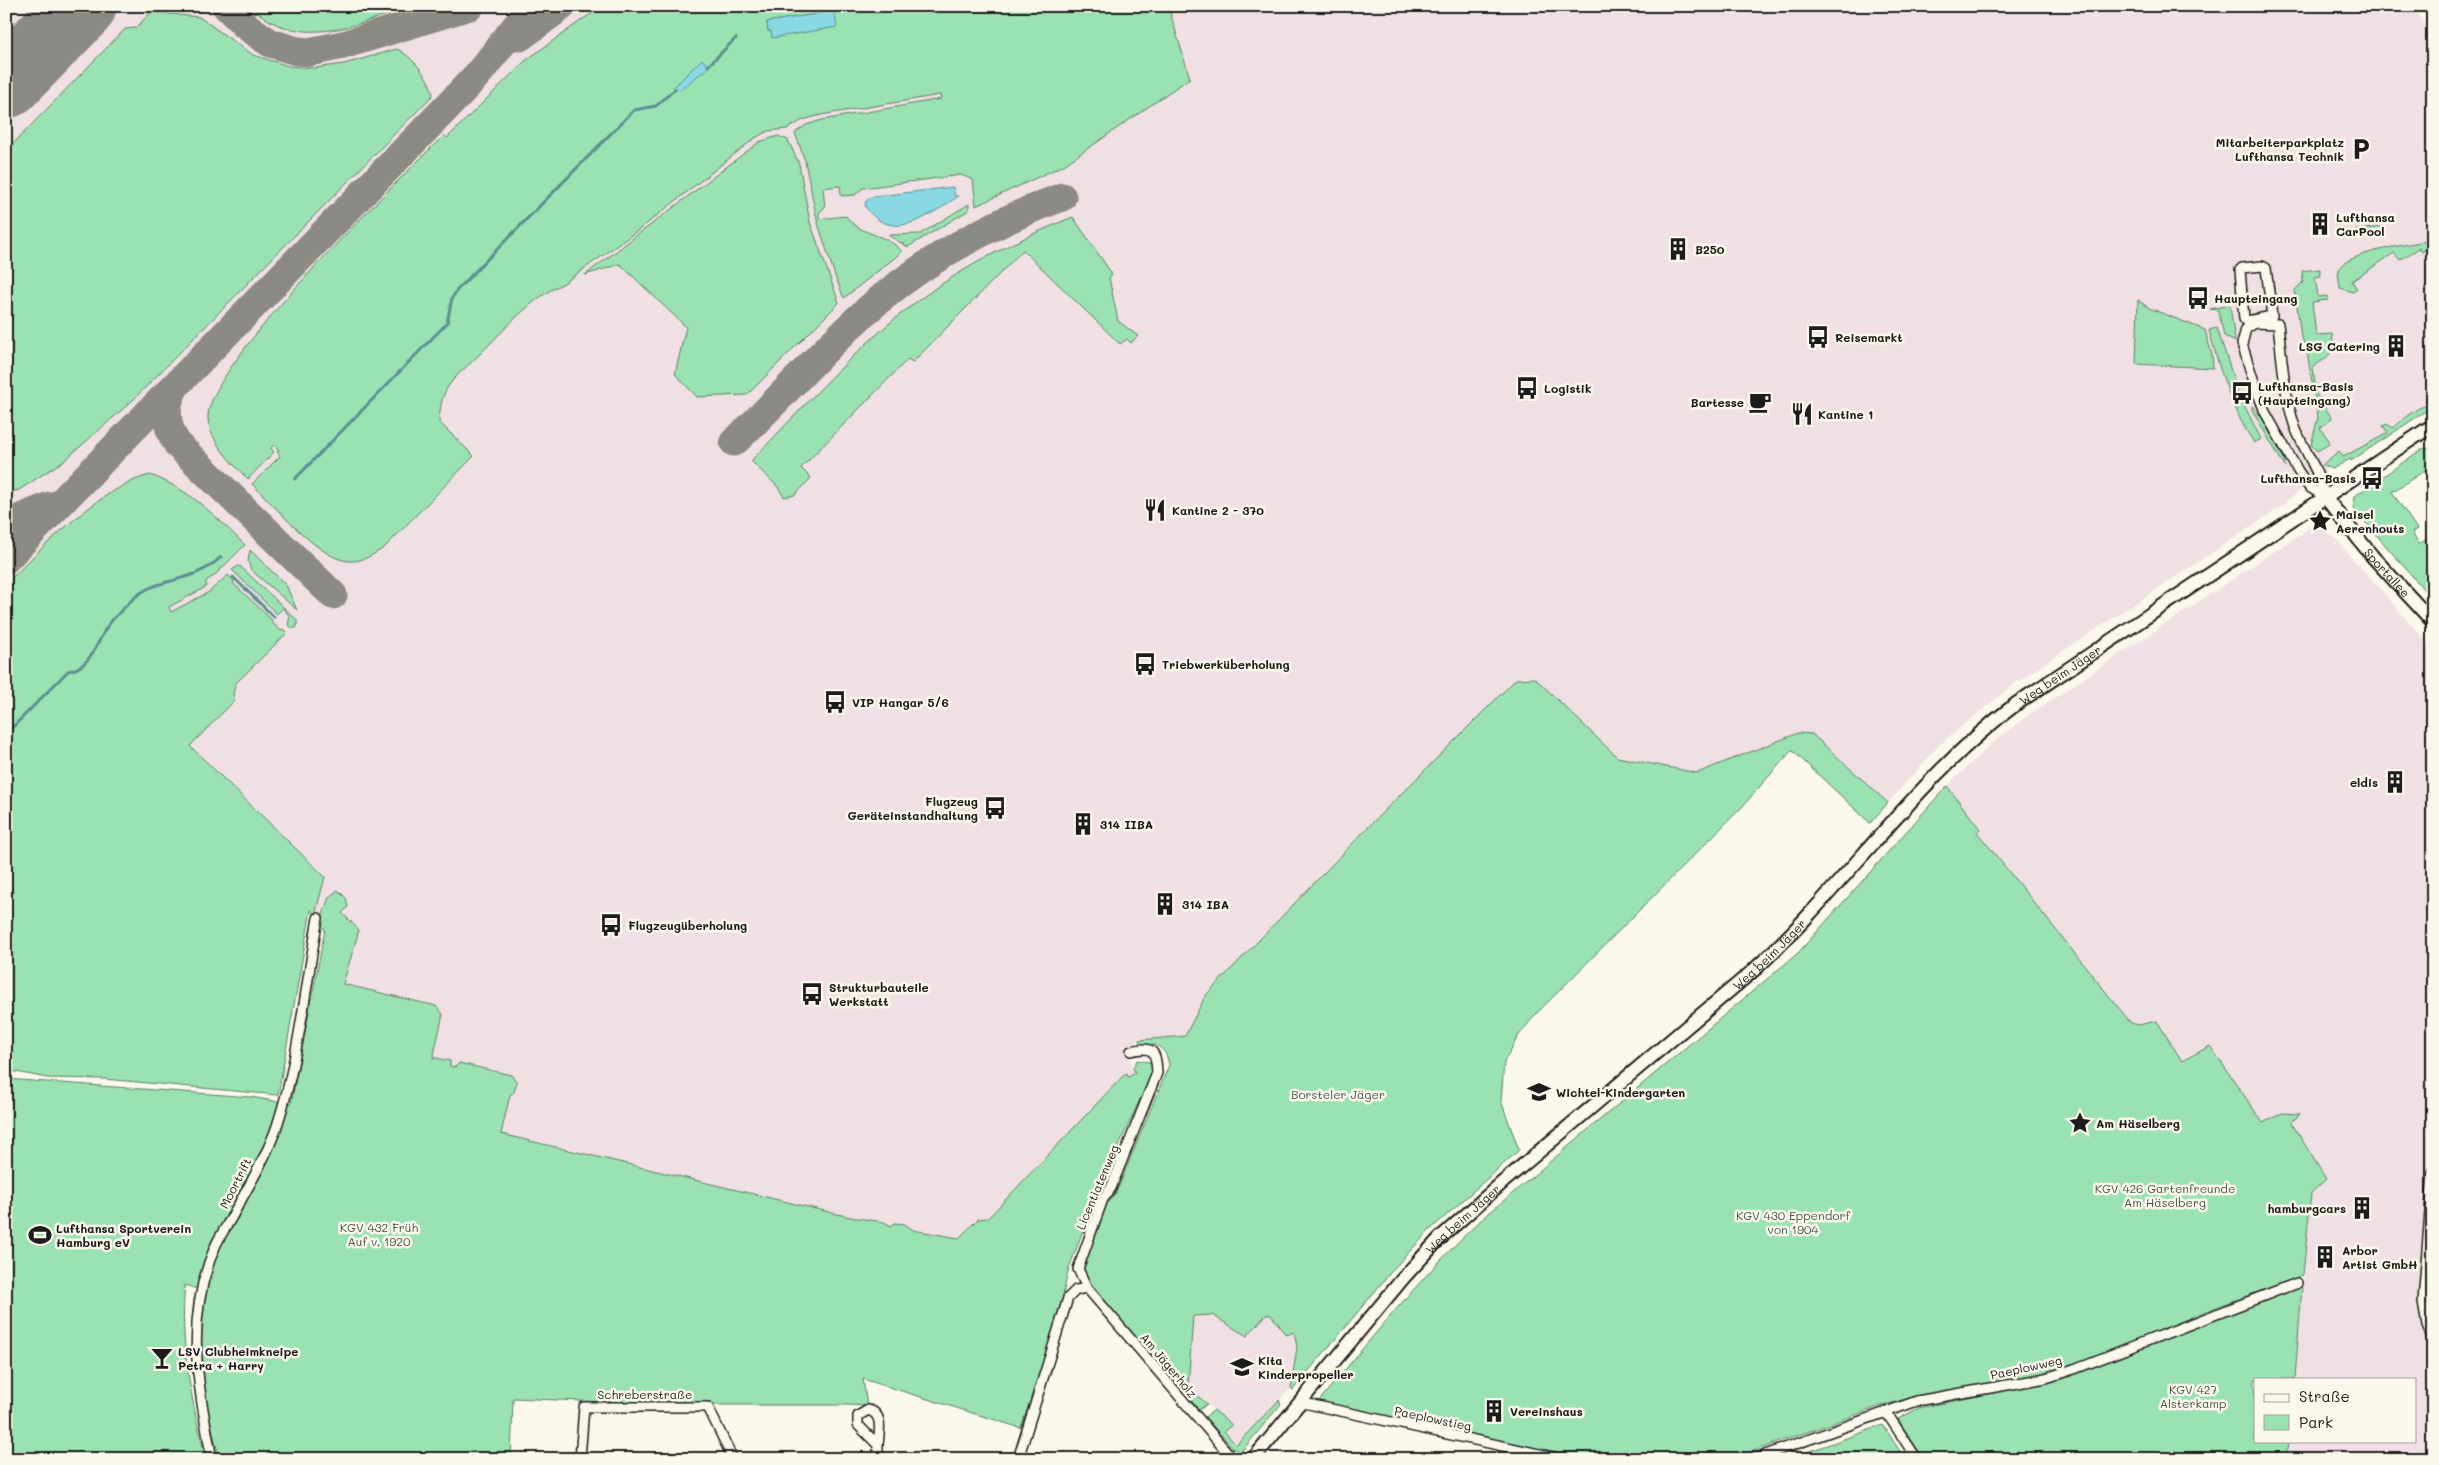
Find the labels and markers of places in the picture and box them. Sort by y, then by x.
place label: Mitarbeiterparkplatz Lufthansa Technik [2216,134,2344,164]
parking icon: Mitarbeiterparkplatz Lufthansa Technik [2348,136,2374,162]
place label: Lufthansa CarPool [2336,209,2395,239]
building icon: Lufthansa CarPool [2307,211,2333,237]
building icon: B250 [1665,236,1691,262]
place label: B250 [1695,241,1725,257]
bus stop icon: Haupteingang [2185,285,2211,311]
place label: Haupteingang [2214,290,2297,306]
bus stop icon: Reisemarkt [1805,324,1831,350]
place label: Reisemarkt [1835,329,1903,345]
building icon: LSG Catering [2383,333,2409,359]
place label: LSG Catering [2299,338,2380,354]
bus stop icon: Logistik [1514,375,1540,401]
place label: Lufthansa-Basis (Haupteingang) [2258,378,2354,408]
place label: Logistik [1544,380,1591,396]
bus stop icon: Lufthansa-Basis (Haupteingang) [2229,380,2255,406]
cafe icon: Bartesse [1747,389,1773,415]
place label: Bartesse [1691,394,1744,410]
restaurant icon: Kantine 1 [1789,401,1815,427]
place label: Kantine 1 [1818,406,1873,422]
bus stop icon: Lufthansa-Basis [2359,465,2385,491]
place label: Lufthansa-Basis [2260,470,2356,486]
restaurant icon: Kantine 2 - 370 [1142,497,1168,523]
place label: Kantine 2 - 370 [1172,502,1264,518]
place label: Maisel Aerenhouts [2336,506,2404,536]
place icon: Maisel Aerenhouts [2307,508,2333,534]
bus stop icon: Triebwerküberholung [1132,651,1158,677]
place label: Triebwerküberholung [1162,656,1290,672]
bus stop icon: VIP Hangar 5/6 [822,689,848,715]
place label: VIP Hangar 5/6 [852,694,949,710]
building icon: eldis [2382,769,2408,795]
place label: eldis [2350,774,2378,790]
place label: Flugzeug Geräteinstandhaltung [848,793,978,823]
bus stop icon: Flugzeug Geräteinstandhaltung [982,795,1008,821]
building icon: 314 IIBA [1070,811,1096,837]
place label: 314 IIBA [1100,816,1153,832]
building icon: 314 IBA [1152,891,1178,917]
place label: 314 IBA [1182,896,1229,912]
bus stop icon: Flugzeugüberholung [598,912,624,938]
place label: Flugzeugüberholung [628,917,747,933]
place label: Strukturbauteile Werkstatt [829,979,929,1009]
bus stop icon: Strukturbauteile Werkstatt [799,981,825,1007]
school or university icon: Wichtel-Kindergarten [1526,1079,1552,1105]
place label: Wichtel-Kindergarten [1556,1084,1685,1100]
place icon: Am Häselberg [2067,1110,2093,1136]
place label: Am Häselberg [2096,1115,2180,1131]
building icon: hamburgcars [2349,1195,2375,1221]
place label: hamburgcars [2267,1200,2346,1216]
place label: Lufthansa Sportverein Hamburg eV [56,1220,191,1250]
sports icon: Lufthansa Sportverein Hamburg eV [27,1222,53,1248]
place label: Arbor Artist GmbH [2342,1242,2418,1272]
building icon: Arbor Artist GmbH [2312,1244,2338,1270]
place label: LSV Clubheimkneipe Petra + Harry [178,1343,298,1373]
bar icon: LSV Clubheimkneipe Petra + Harry [149,1345,175,1371]
place label: Kita Kinderpropeller [1258,1352,1354,1382]
school or university icon: Kita Kinderpropeller [1229,1354,1255,1380]
building icon: Vereinshaus [1481,1398,1507,1424]
place label: Vereinshaus [1510,1403,1583,1419]

